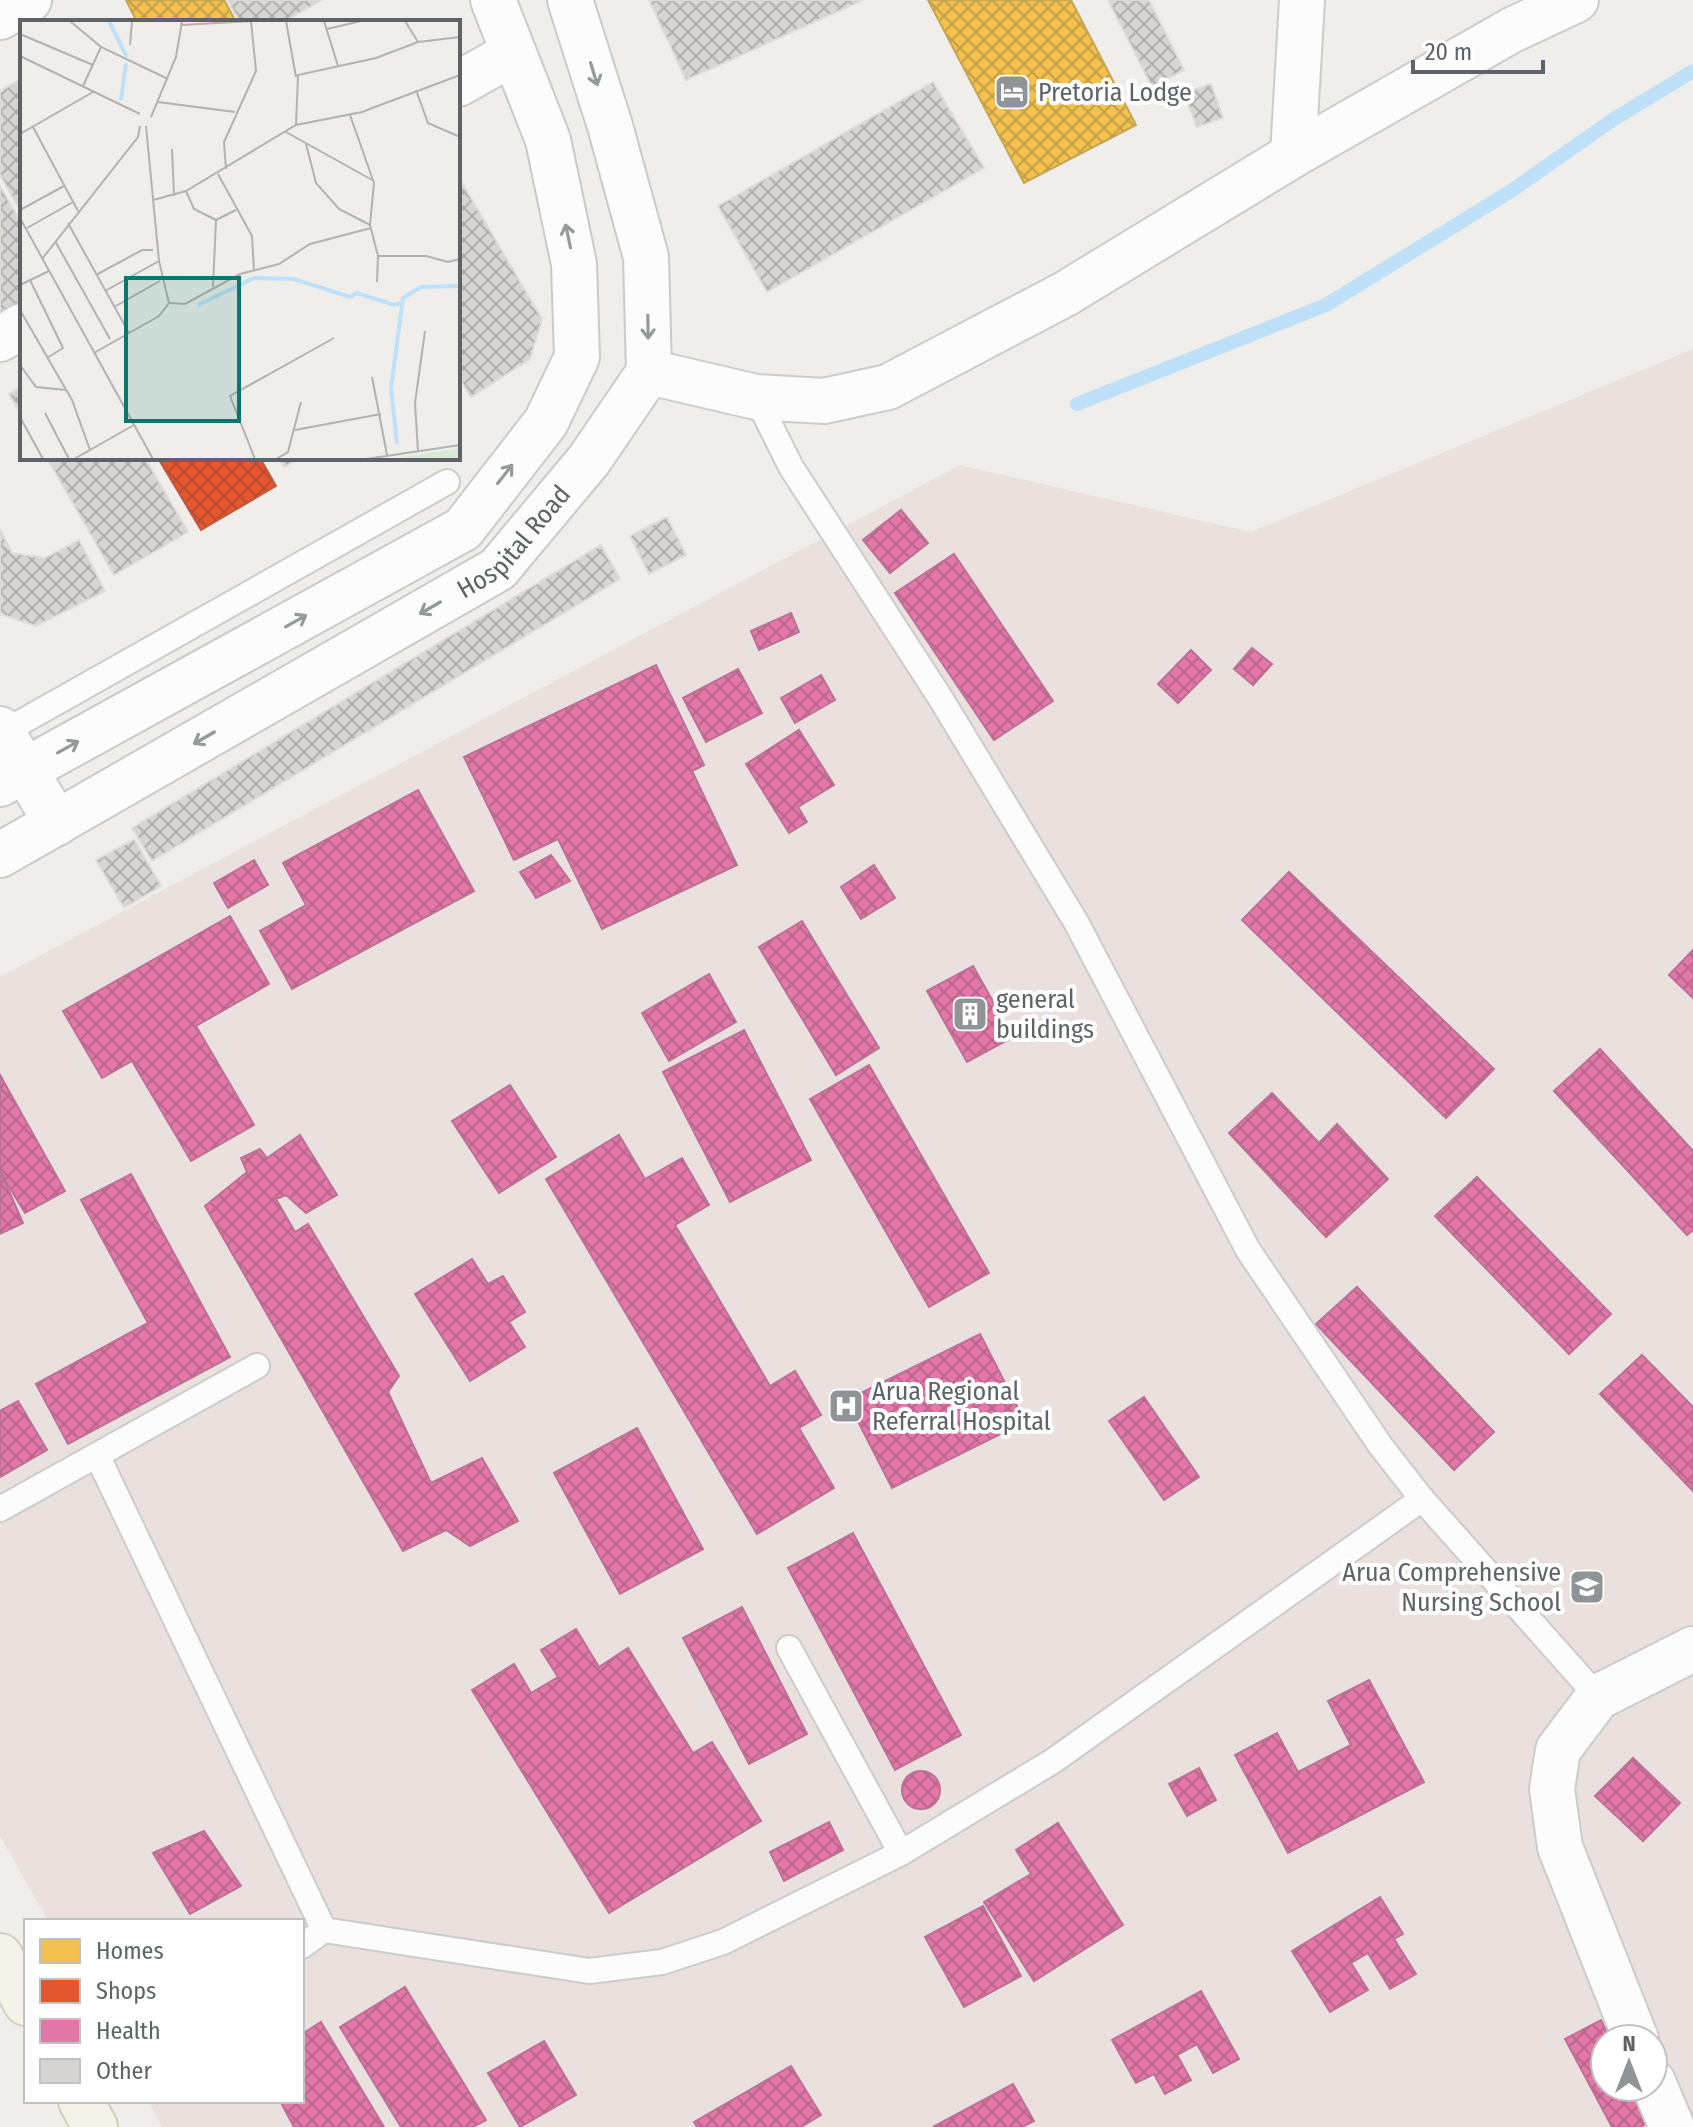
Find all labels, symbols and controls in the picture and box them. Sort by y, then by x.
inset map [20,20,460,460]
scale bar [1413,24,1543,74]
text: 20 m [1425,38,1472,66]
one-way arrow [588,61,602,86]
hotel icon: Pretoria Lodge [993,73,1031,111]
place label: Pretoria Lodge [1038,77,1192,108]
one-way arrow [560,223,575,249]
one-way arrow [640,313,655,340]
one-way arrow [497,464,514,485]
street label: Hospital Road [452,479,577,605]
one-way arrow [419,600,442,616]
one-way arrow [284,613,307,629]
one-way arrow [193,731,217,746]
one-way arrow [56,739,80,754]
place label: general buildings [996,984,1094,1045]
building icon: general buildings [951,995,989,1033]
place label: Arua Regional Referral Hospital [872,1376,1051,1437]
hospital icon: Arua Regional Referral Hospital [827,1387,865,1425]
place label: Arua Comprehensive Nursing School [1342,1557,1561,1618]
school or university icon: Arua Comprehensive Nursing School [1568,1568,1606,1606]
legend [24,1919,304,2103]
text: Homes [96,1937,164,1965]
text: Shops [96,1977,156,2005]
text: Health [96,2017,161,2045]
north arrow [1589,2023,1669,2103]
text: N [1622,2030,1636,2057]
text: Other [96,2057,152,2085]

